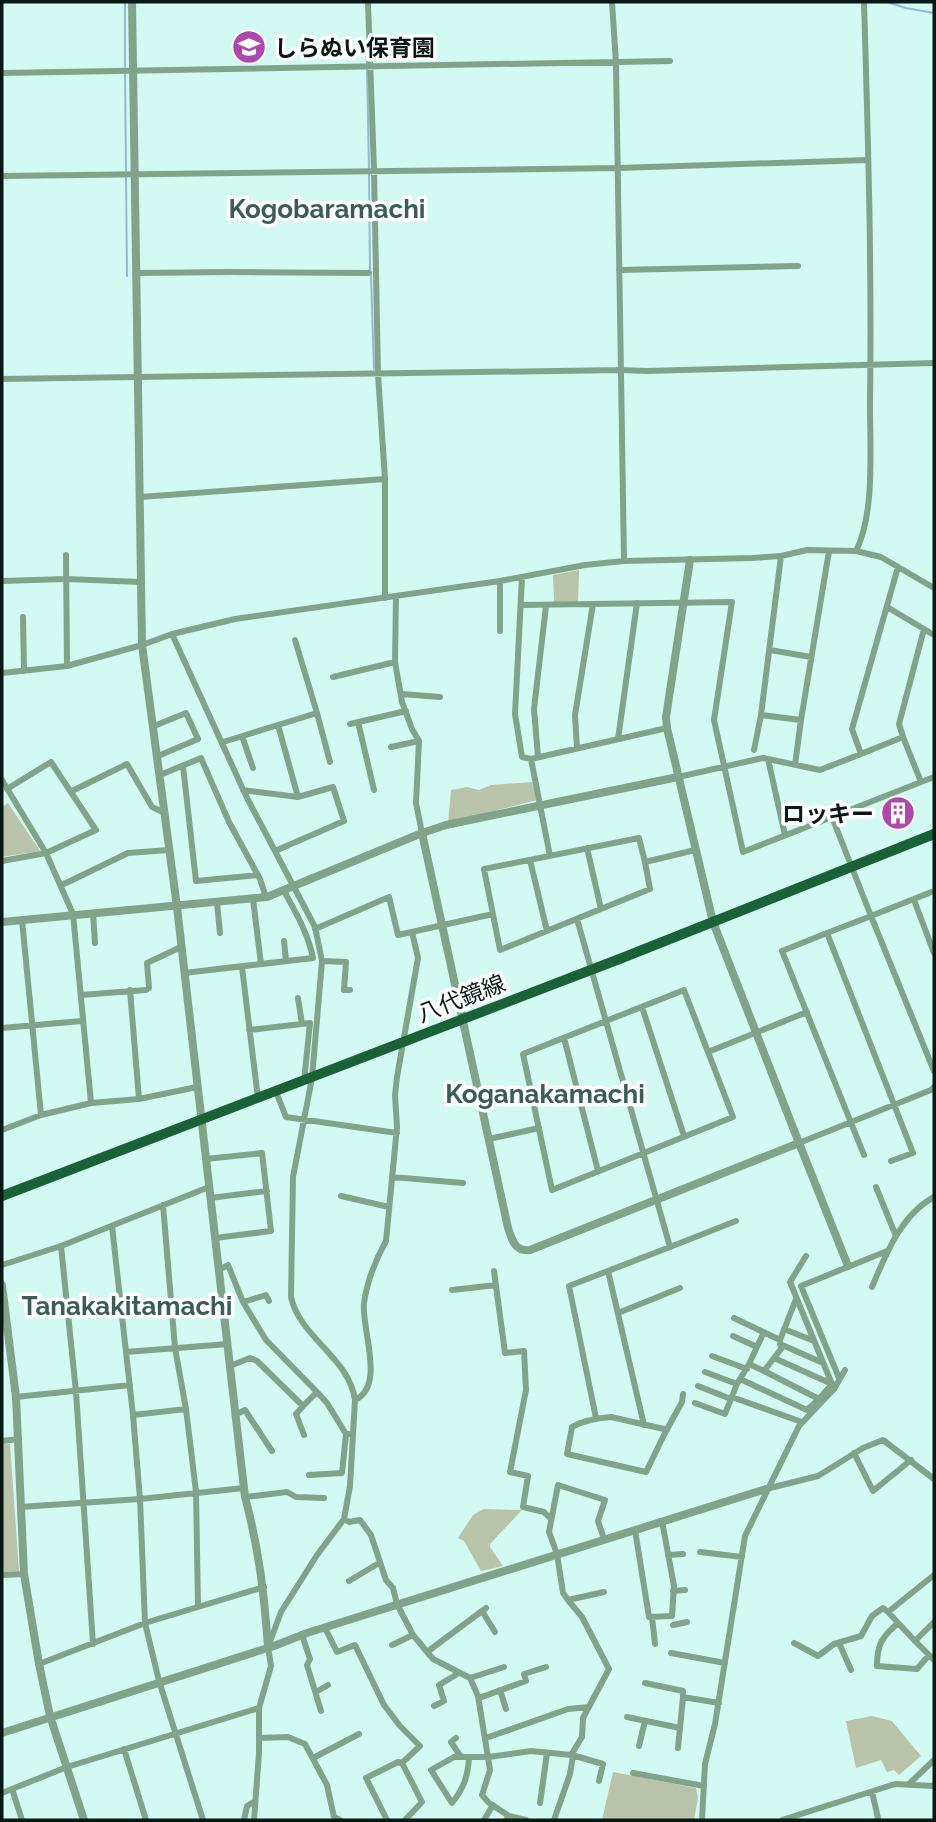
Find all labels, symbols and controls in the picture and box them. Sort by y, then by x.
school or university icon: しらぬい保育園 [230,28,268,66]
place label: しらぬい保育園 [274,34,435,61]
district label: Kogobaramachi [229,194,425,224]
building icon: ロッキー [879,794,917,832]
place label: ロッキー [782,800,874,827]
street label: 八代鏡線 [413,969,509,1027]
district label: Koganakamachi [445,1079,645,1109]
district label: Tanakakitamachi [22,1291,232,1321]

